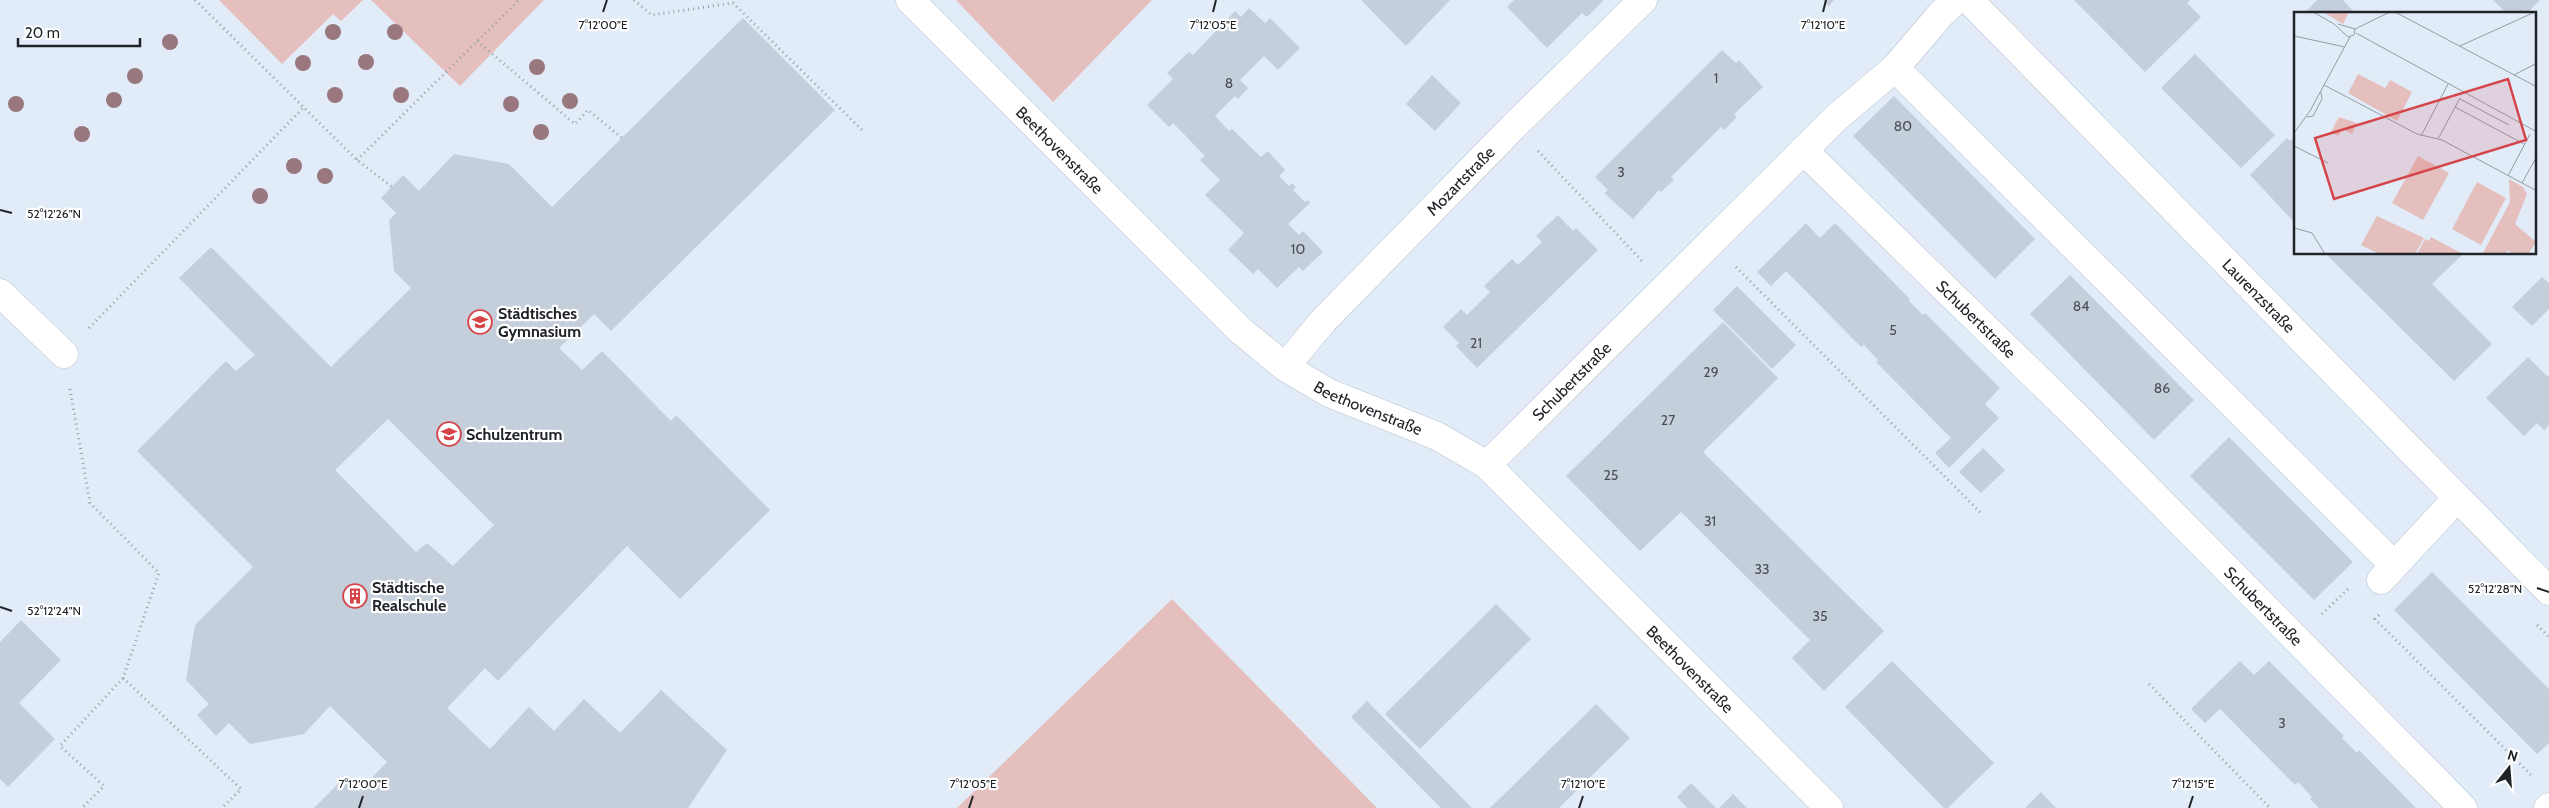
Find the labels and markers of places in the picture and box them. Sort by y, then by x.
place label: Städtisches Gymnasium [498,304,581,341]
school or university icon: Städtisches Gymnasium [467,309,493,335]
school or university icon: Schulzentrum [436,421,462,447]
place label: Schulzentrum [466,425,562,444]
place label: Städtische Realschule [372,578,446,615]
building icon: Städtische Realschule [342,583,368,609]

